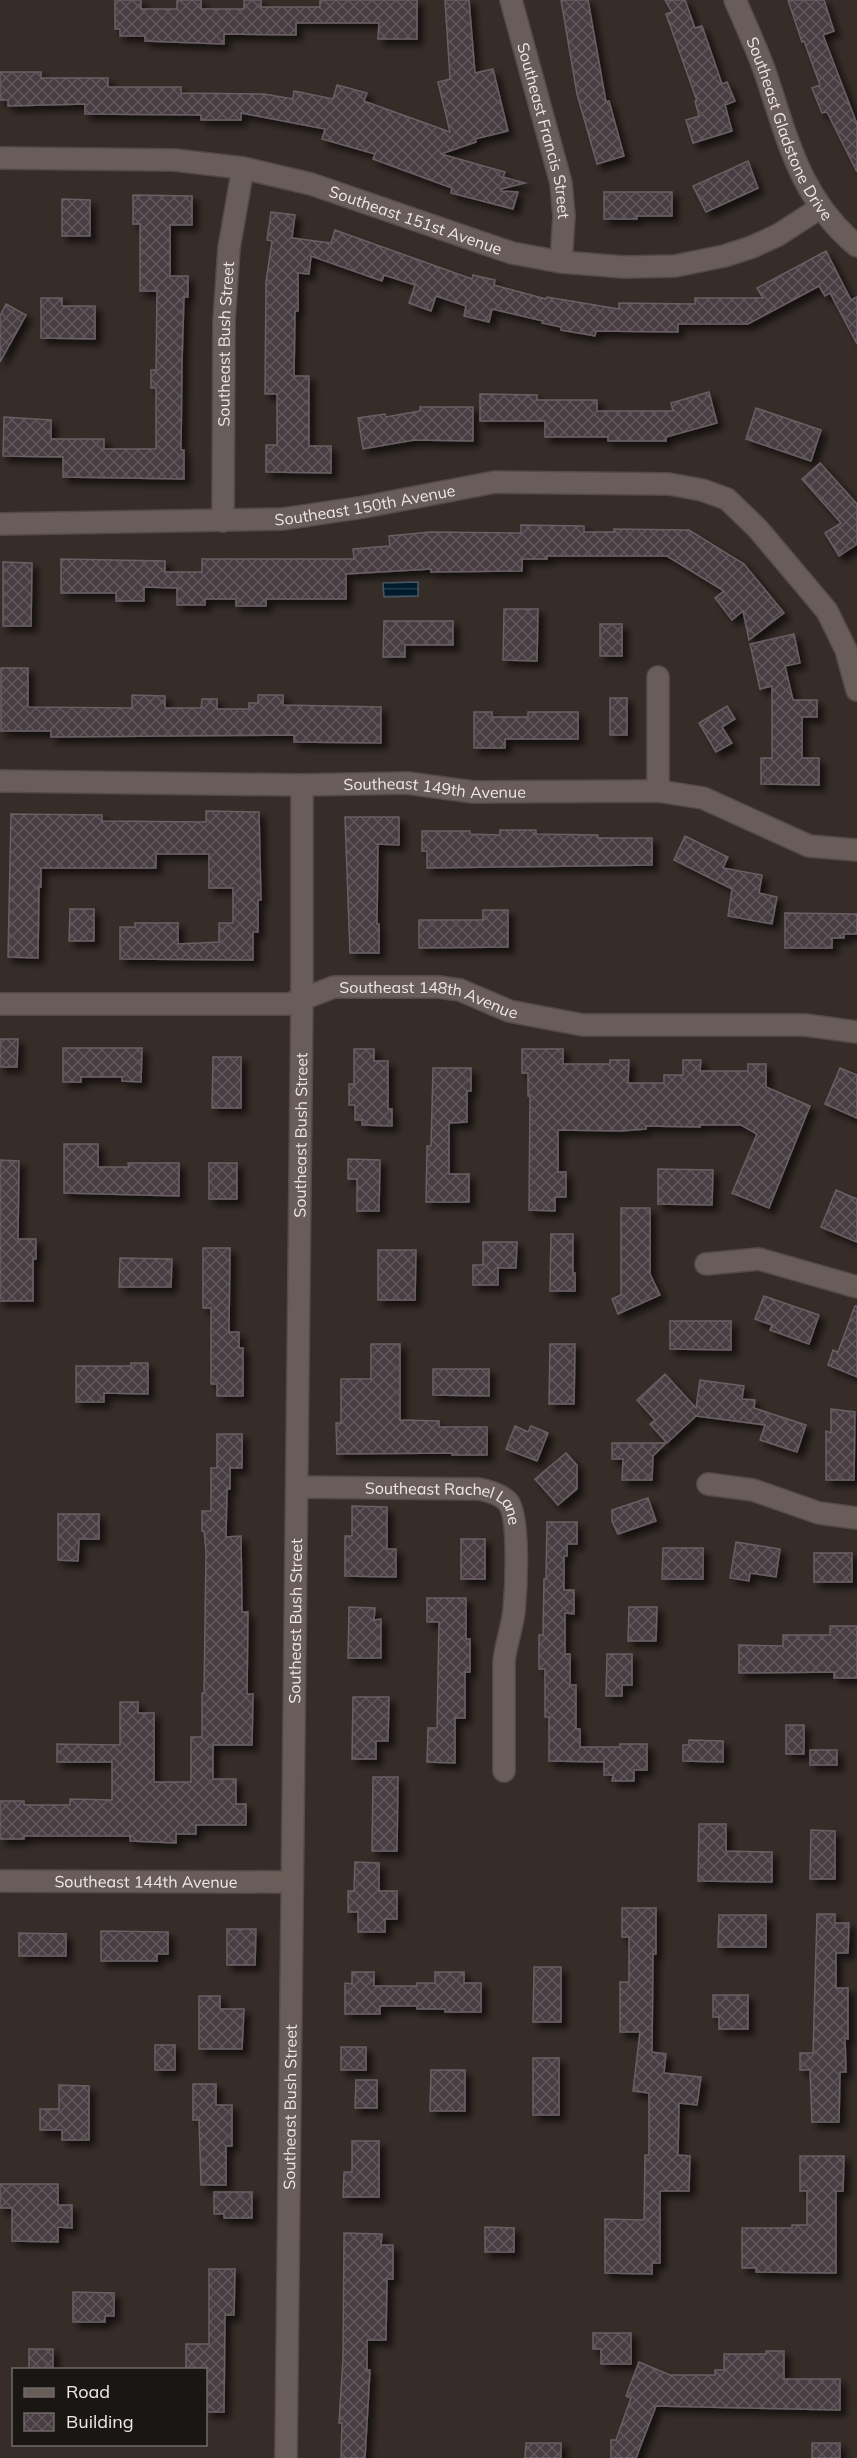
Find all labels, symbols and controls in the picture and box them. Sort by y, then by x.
street label: Southeast Gladstone Drive [742,34,837,224]
street label: Southeast Francis Street [513,40,574,220]
street label: Southeast 151st Avenue [327,181,505,259]
street label: Southeast Bush Street [213,260,238,427]
street label: Southeast 150th Avenue [274,480,457,529]
street label: Southeast 149th Avenue [343,773,526,802]
street label: Southeast 148th Avenue [339,977,520,1022]
street label: Southeast Bush Street [290,1052,311,1218]
street label: Southeast Rachel Lane [365,1478,525,1526]
street label: Southeast Bush Street [284,1538,306,1704]
street label: Southeast 144th Avenue [54,1871,238,1892]
street label: Southeast Bush Street [279,2024,301,2190]
legend [12,2368,207,2446]
text: Road [66,2380,110,2403]
text: Building [66,2410,134,2433]

